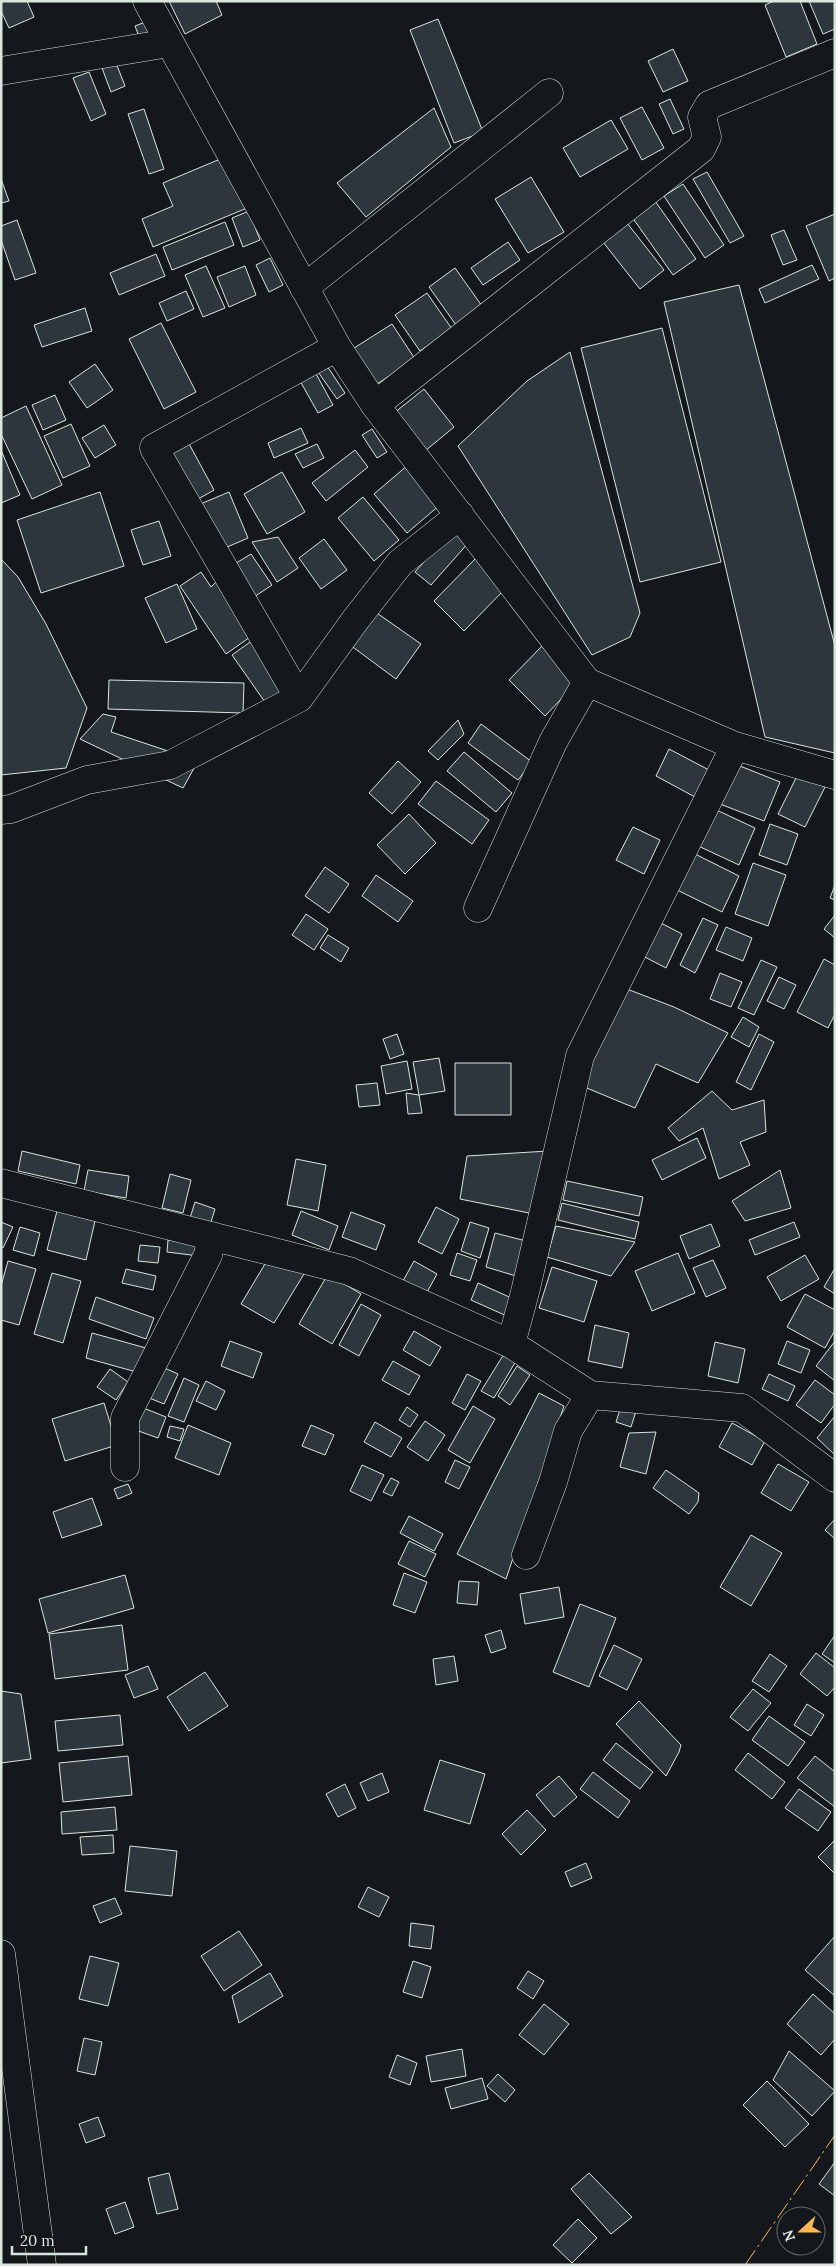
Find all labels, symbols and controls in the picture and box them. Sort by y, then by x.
north arrow [776,2206,826,2256]
scale bar [12,2224,86,2256]
text: N [778,2227,799,2244]
text: 20 m [20,2231,55,2250]

